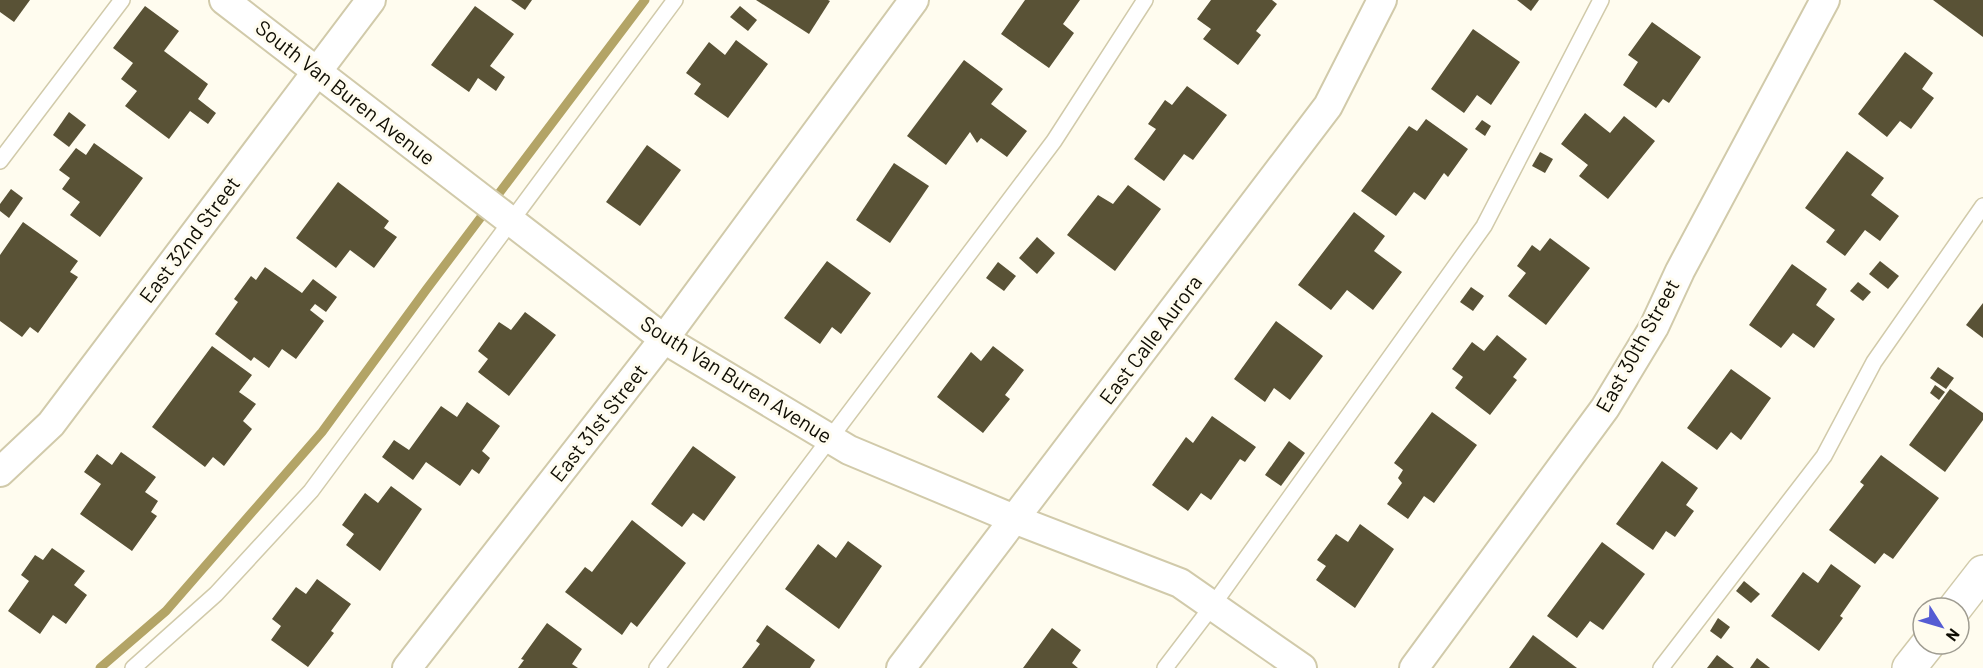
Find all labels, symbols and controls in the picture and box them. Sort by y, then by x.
street label: South Van Buren Avenue [251,14,441,170]
street label: East 32nd Street [133,171,244,307]
street label: East Calle Aurora [1093,270,1206,409]
street label: East 30th Street [1590,274,1684,416]
street label: South Van Buren Avenue [637,310,837,448]
street label: East 31st Street [544,358,652,486]
north arrow [1911,596,1971,656]
text: N [1943,625,1964,645]

